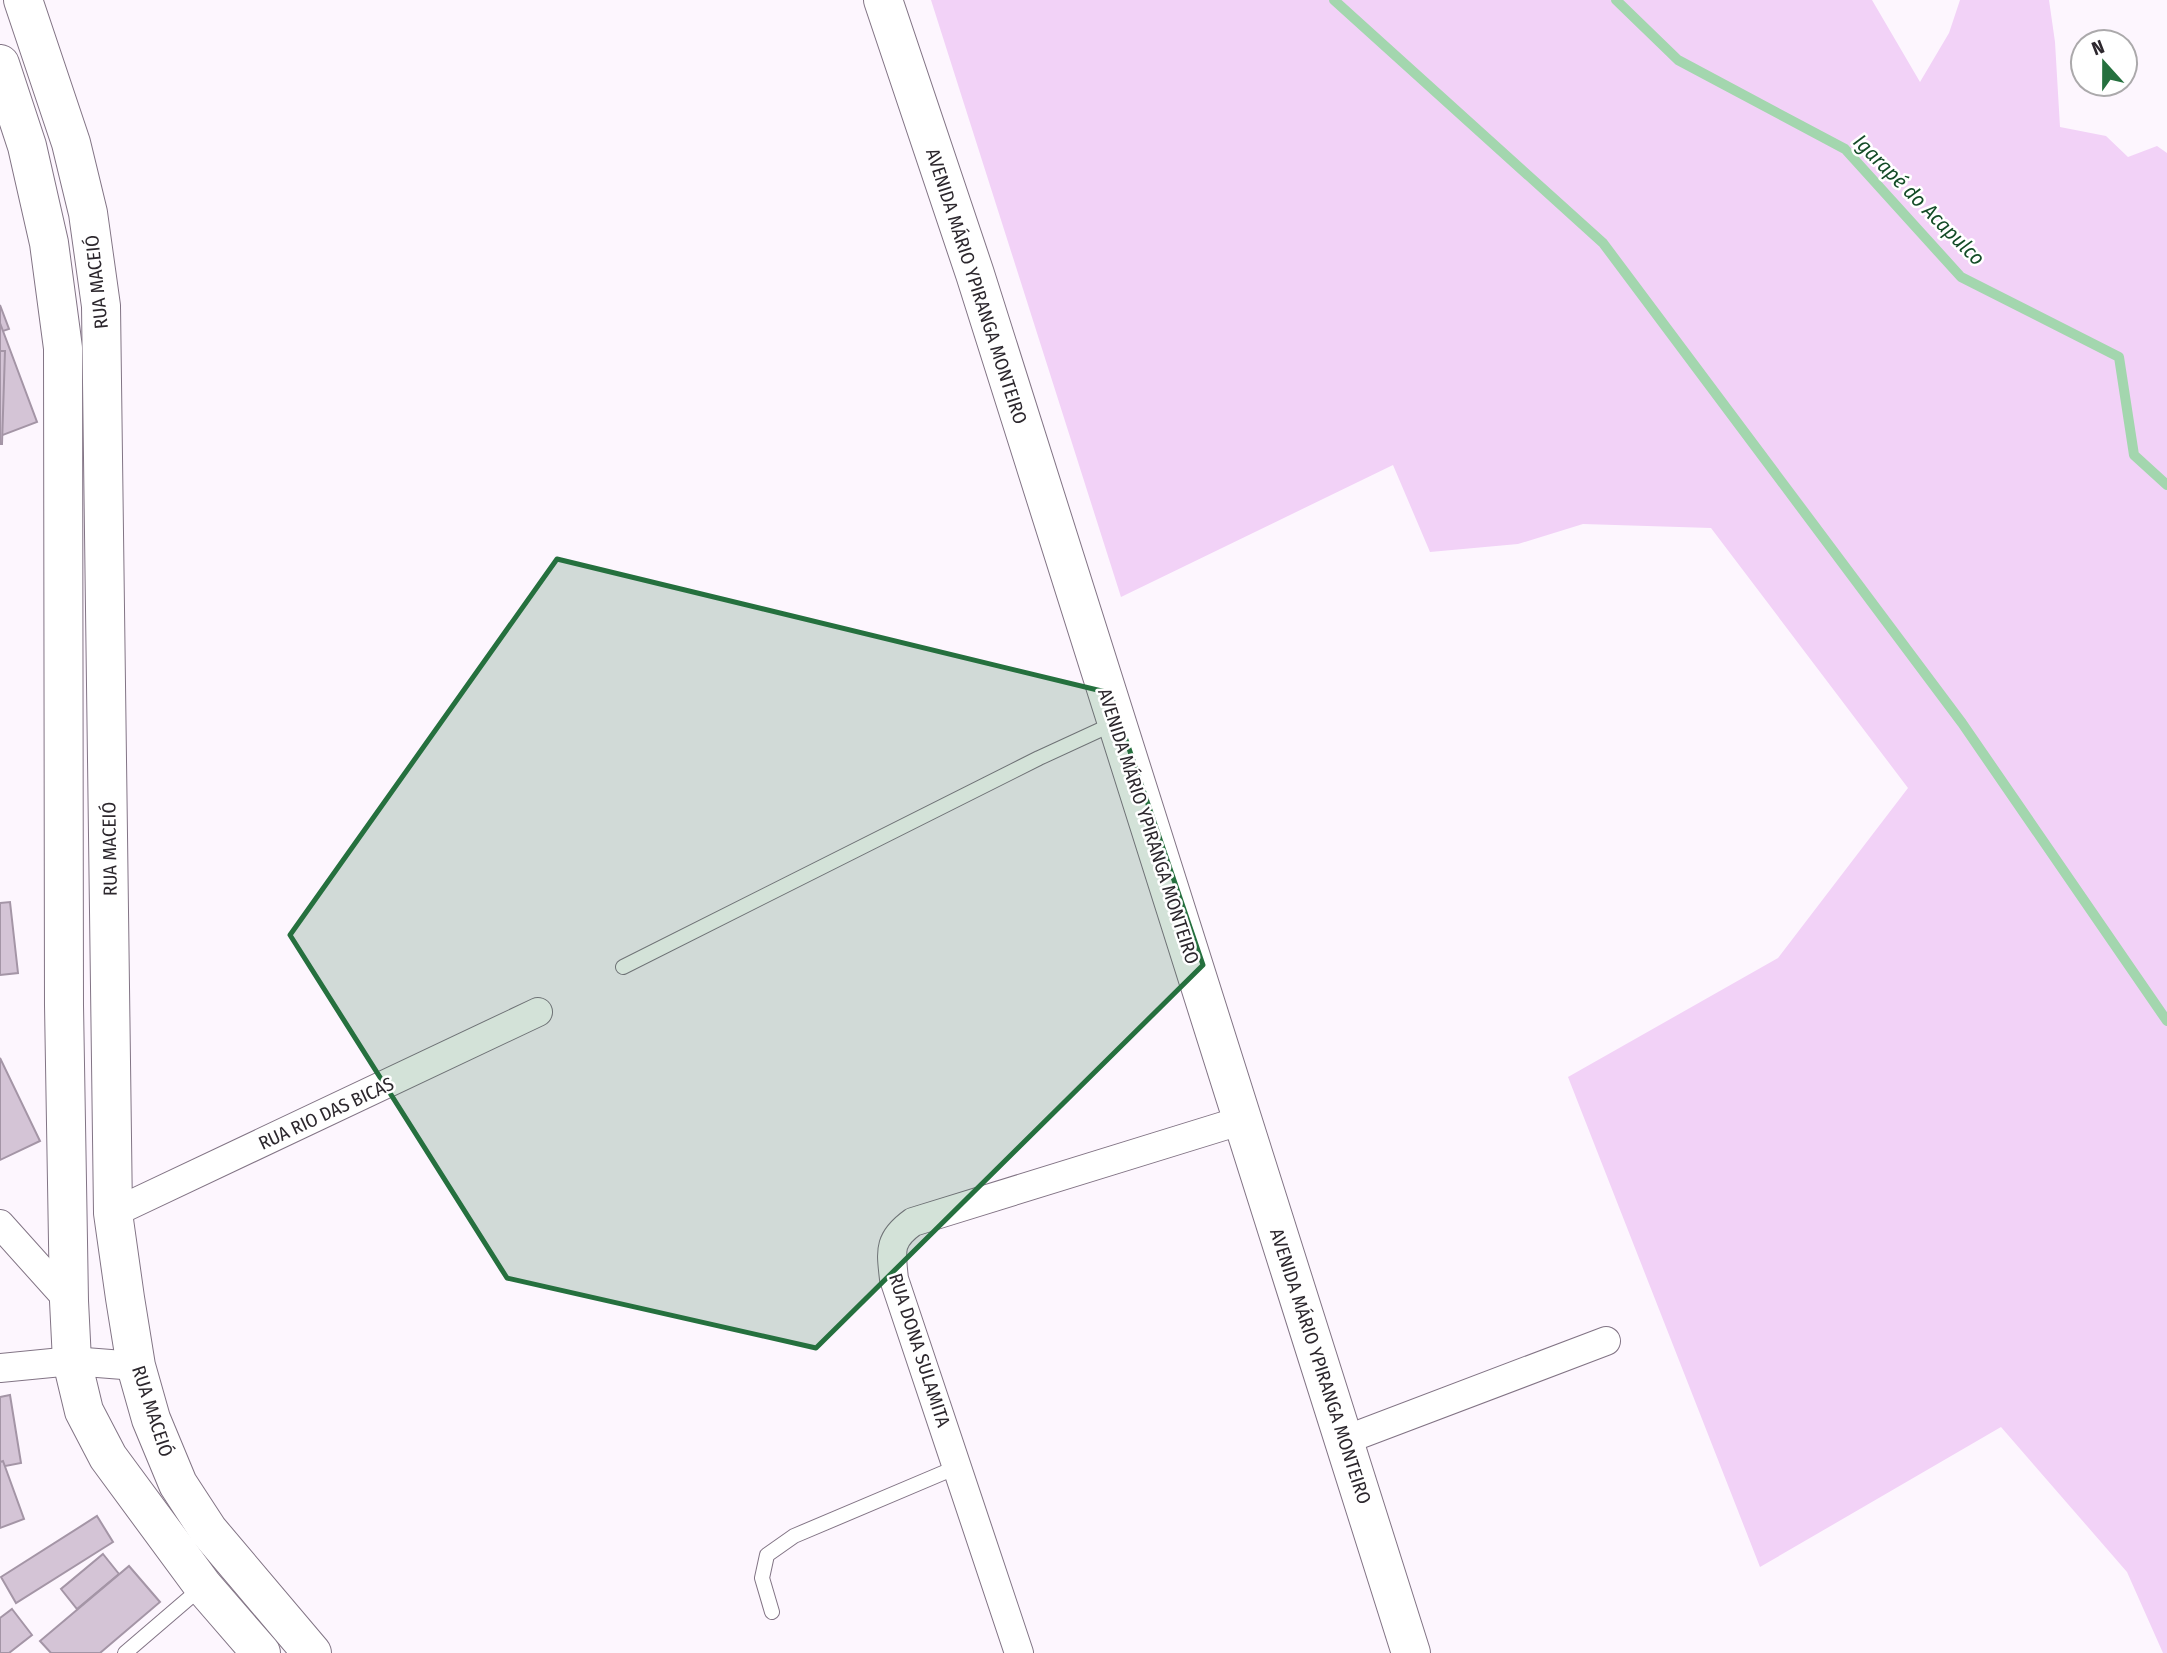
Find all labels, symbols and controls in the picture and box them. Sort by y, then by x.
north arrow [2069,28,2139,98]
text: N [2089,35,2108,60]
water label: Igarapé do Acapulco [1848,129,1990,271]
street label: AVENIDA MÁRIO YPIRANGA MONTEIRO [921,145,1032,427]
street label: RUA MACEIÓ [80,234,113,330]
street label: AVENIDA MÁRIO YPIRANGA MONTEIRO [1093,685,1204,967]
street label: RUA MACEIÓ [97,802,122,896]
street label: RUA RIO DAS BICAS [255,1072,397,1155]
street label: AVENIDA MÁRIO YPIRANGA MONTEIRO [1265,1225,1376,1507]
street label: RUA DONA SULAMITA [884,1271,955,1430]
street label: RUA MACEIÓ [127,1363,178,1460]

